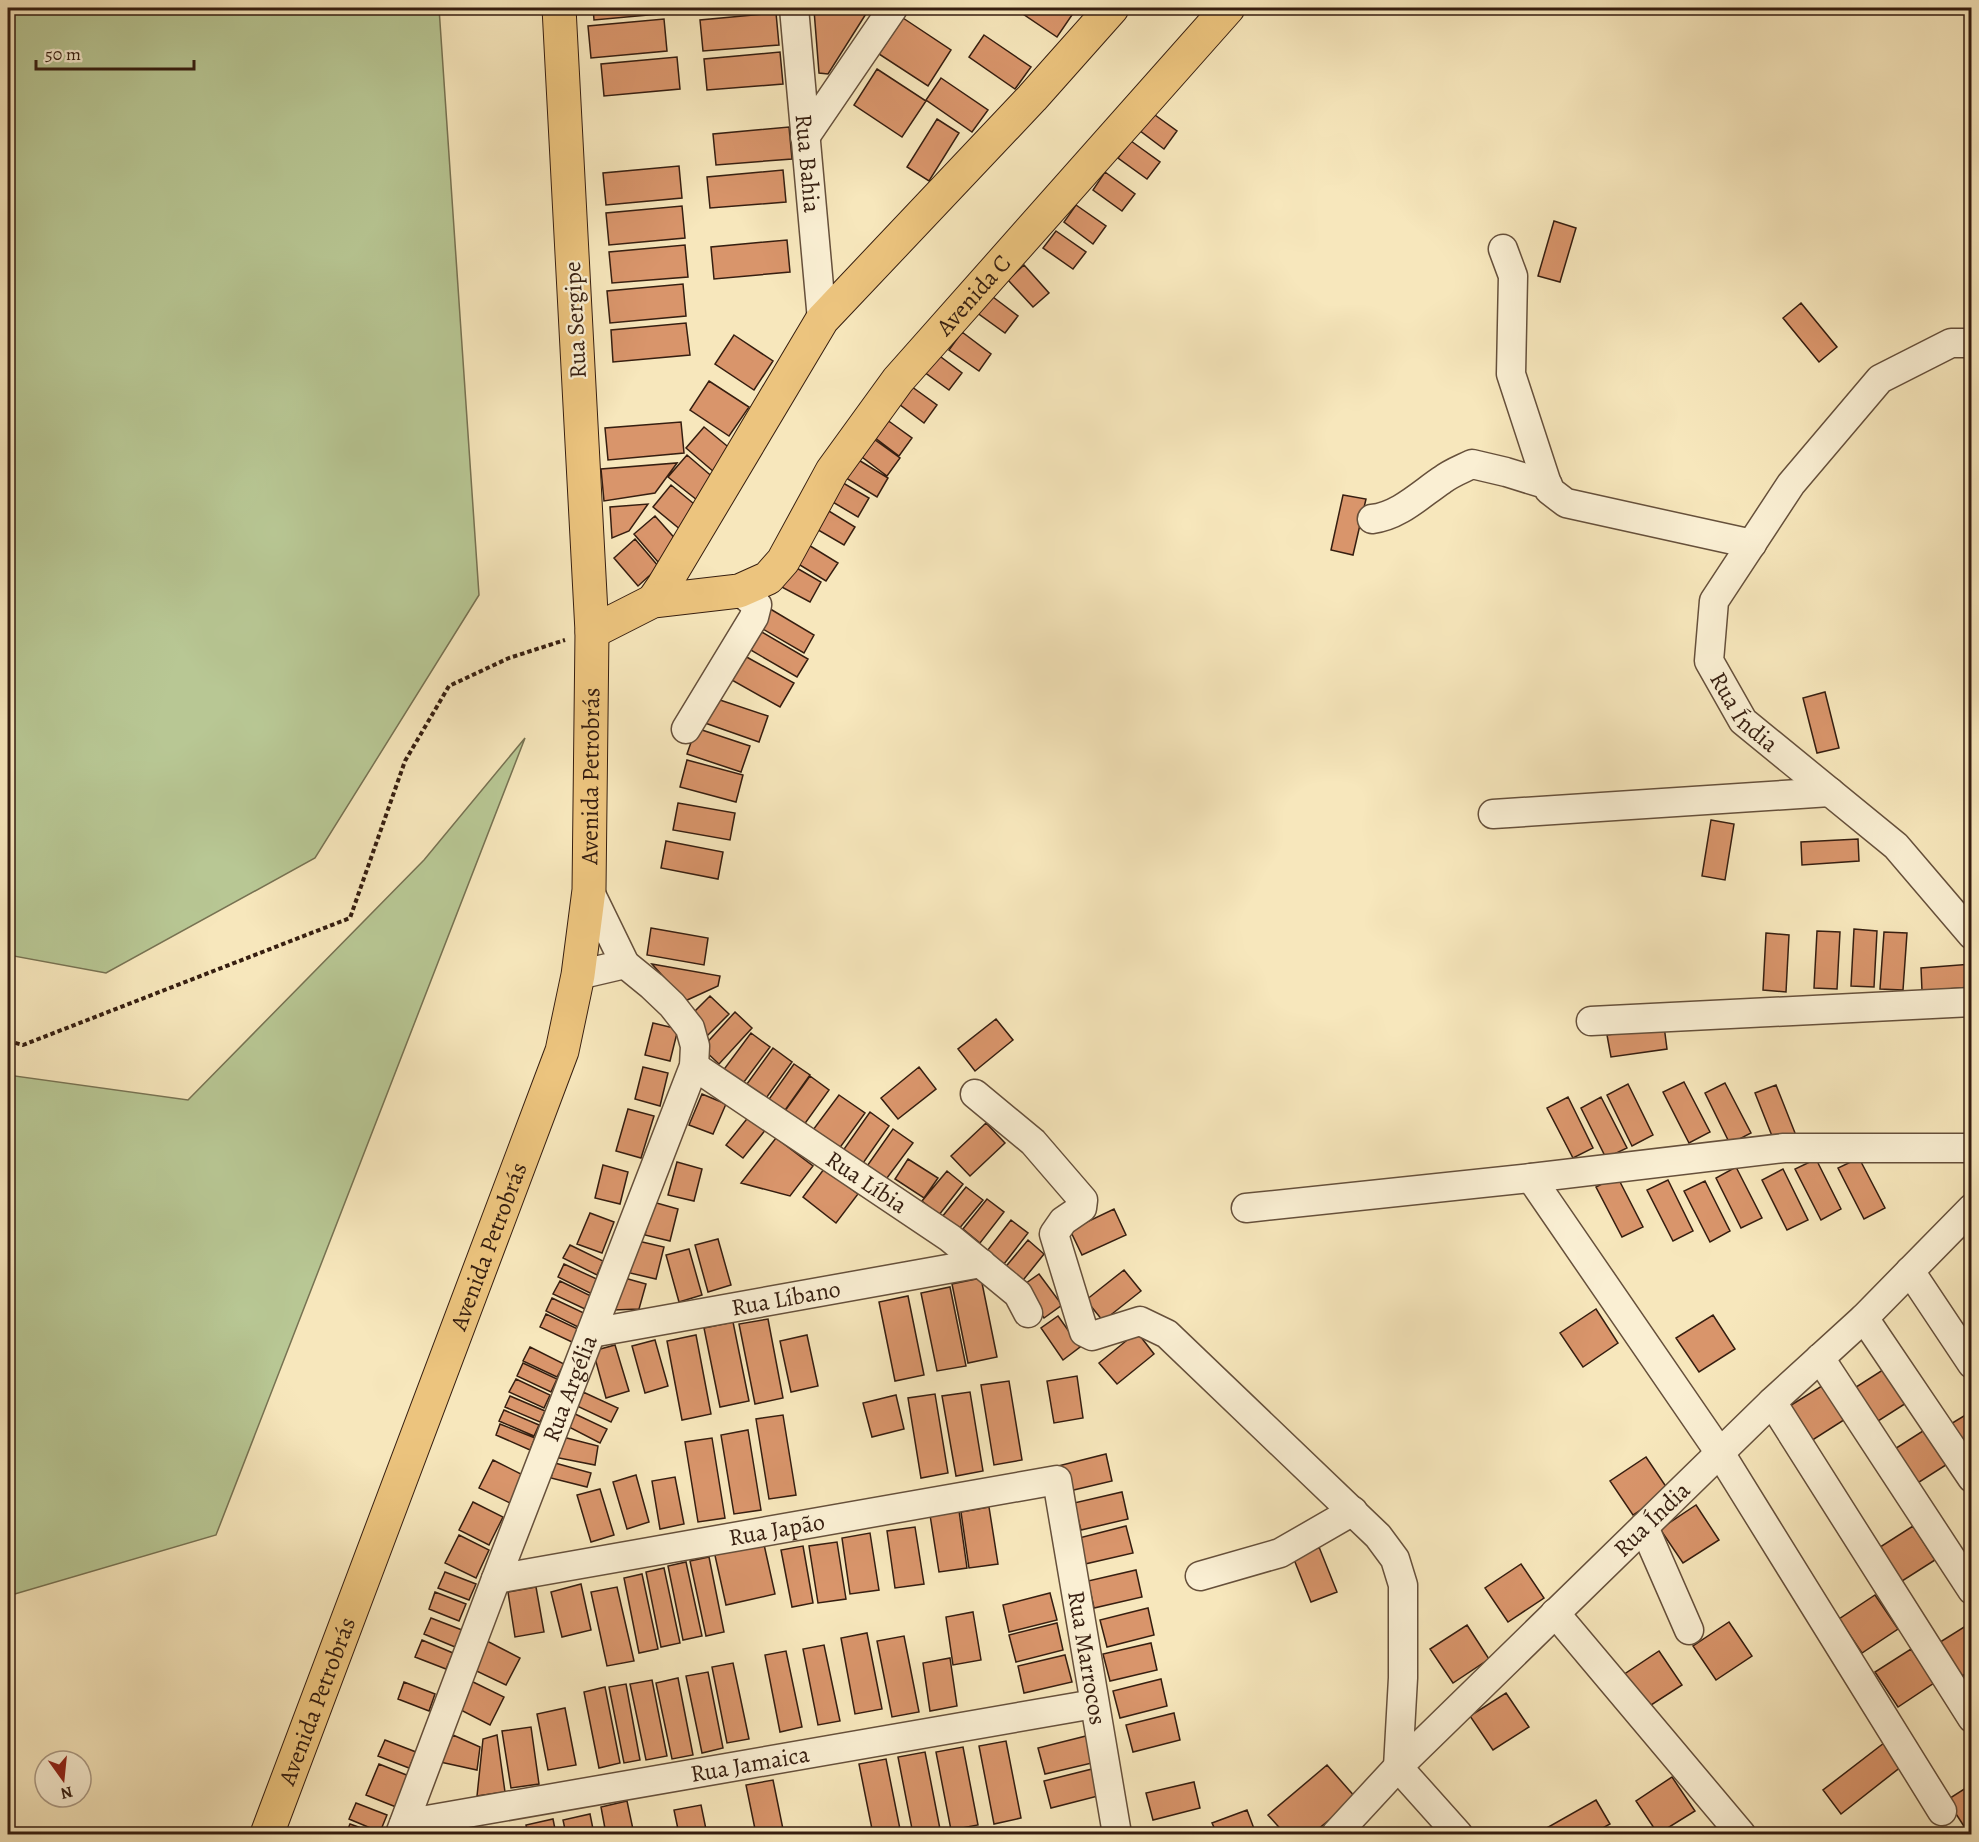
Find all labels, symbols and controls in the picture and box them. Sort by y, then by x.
scale bar [36,33,194,71]
text: 50 m [45,42,81,66]
street label: Rua Bahia [788,113,828,215]
street label: Avenida C [928,248,1018,343]
street label: Rua Sergipe [556,261,594,379]
street label: Rua Índia [1702,666,1786,760]
street label: Avenida Petrobrás [573,687,607,866]
street label: Rua Líbia [820,1143,914,1221]
street label: Avenida Petrobrás [442,1158,535,1336]
street label: Rua Líbano [729,1273,843,1324]
street label: Rua Argélia [535,1329,605,1446]
street label: Rua Índia [1607,1474,1698,1564]
street label: Rua Japão [726,1505,827,1554]
street label: Rua Marrocos [1060,1588,1114,1727]
street label: Avenida Petrobrás [271,1613,363,1791]
street label: Rua Jamaica [688,1738,813,1790]
north arrow [33,1749,93,1809]
text: N [58,1780,75,1805]

